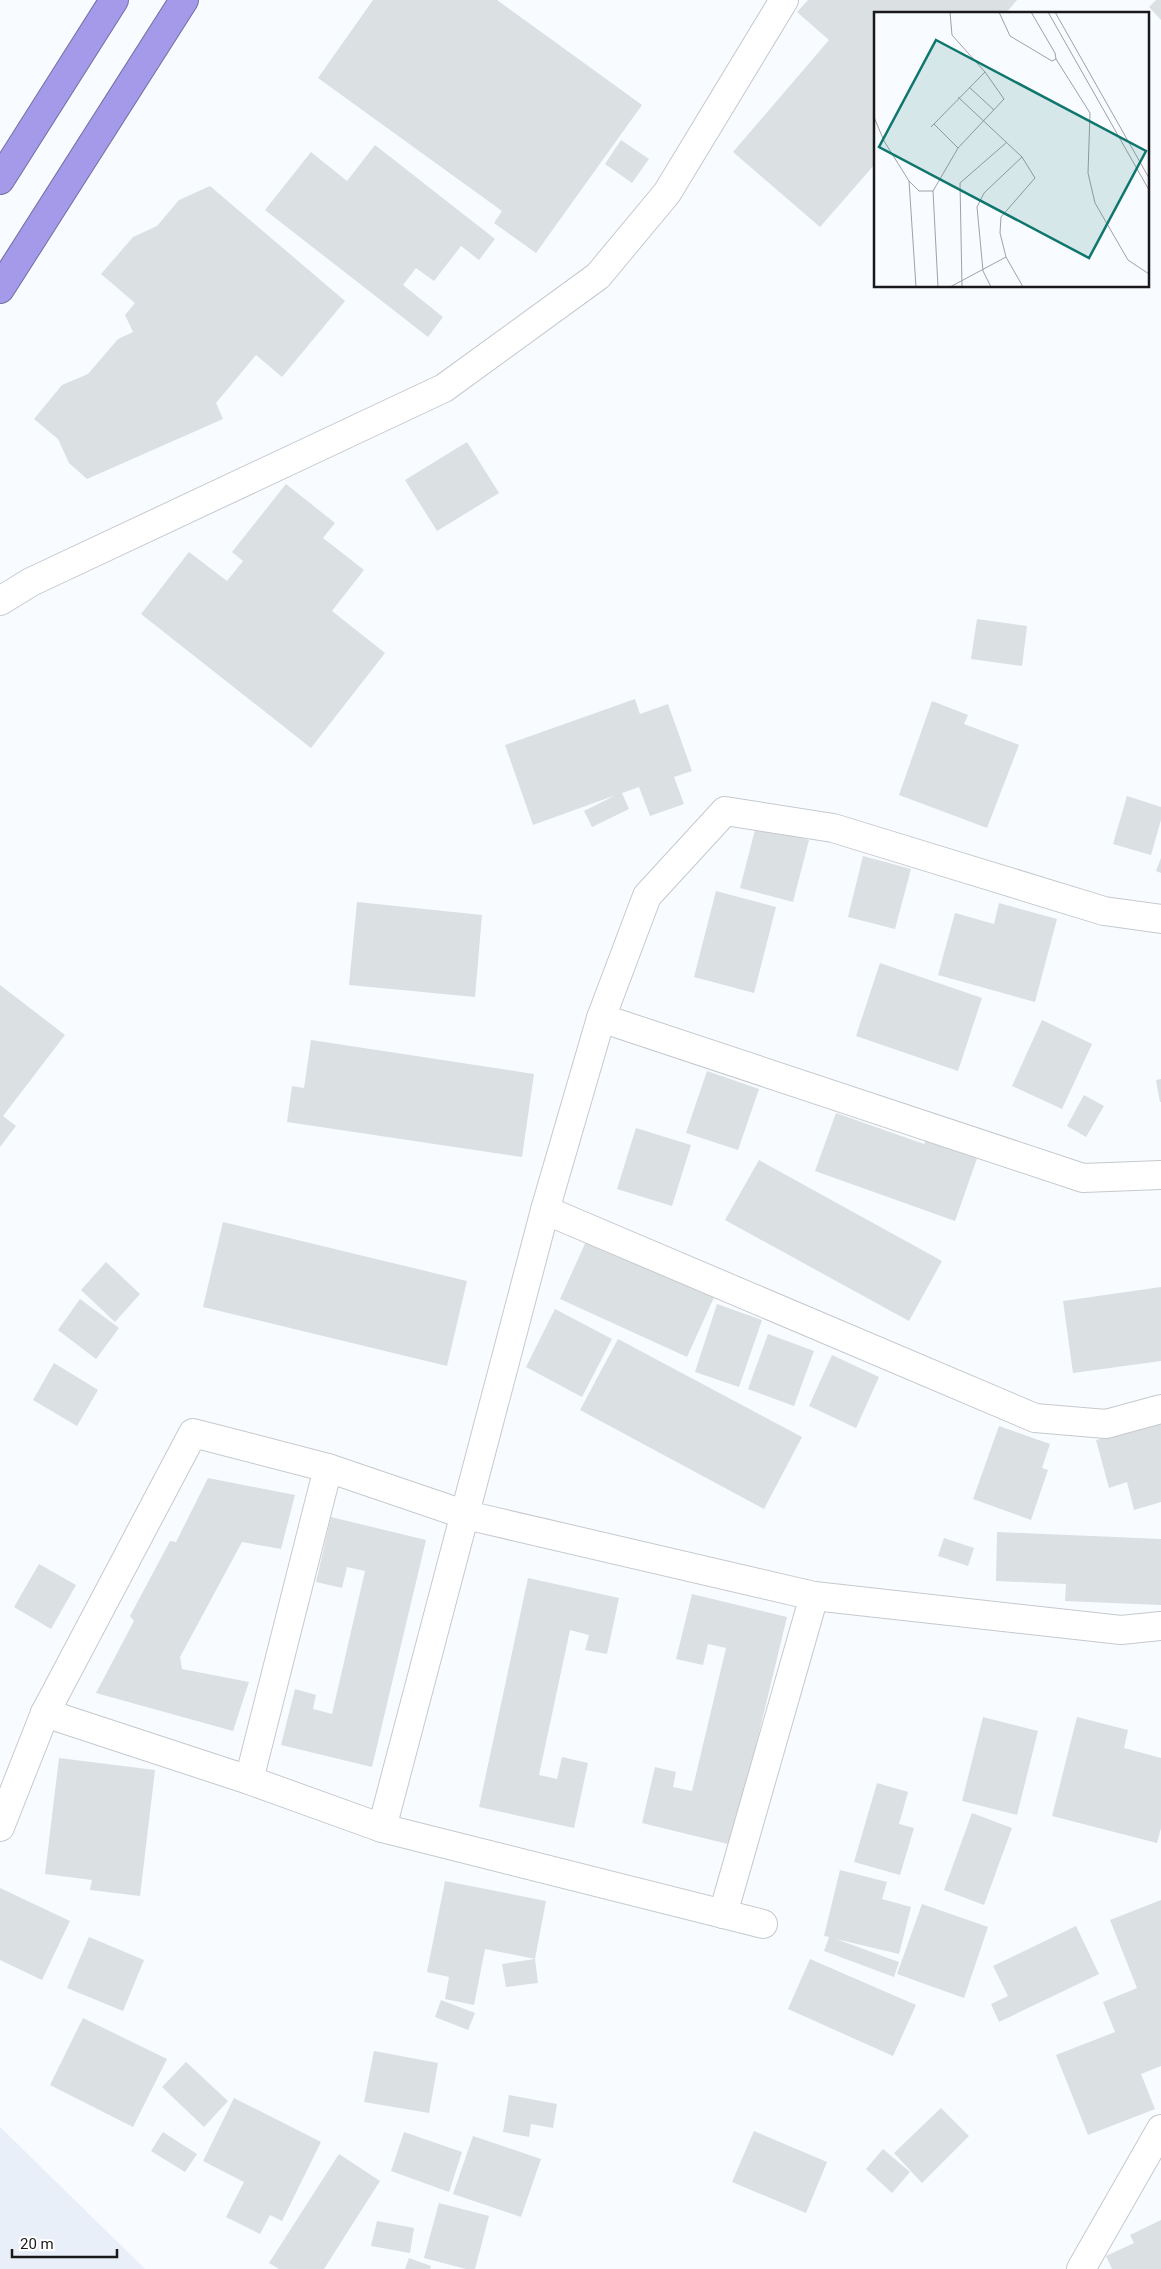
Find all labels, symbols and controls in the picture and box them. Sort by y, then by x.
inset map [874,12,1148,288]
scale bar [12,2226,118,2258]
text: 20 m [20,2235,54,2253]

